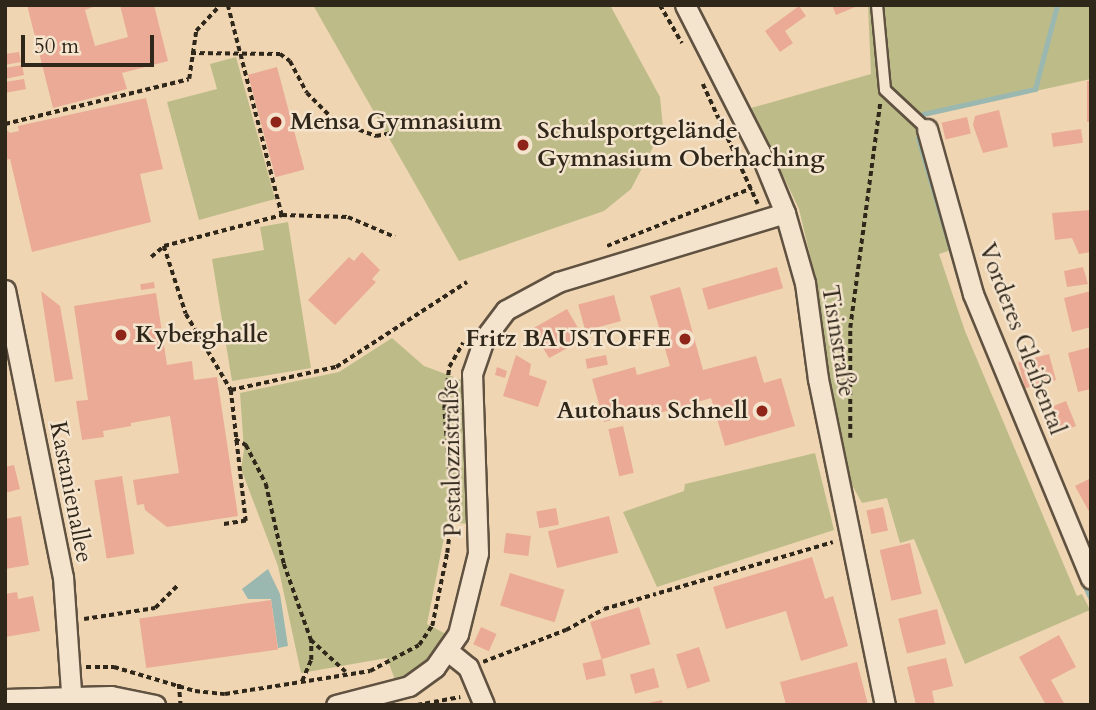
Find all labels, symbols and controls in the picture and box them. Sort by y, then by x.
scale bar [24,21,158,65]
text: 50 m [34,32,79,61]
place label: Mensa Gymnasium [290,108,502,136]
marker: Mensa Gymnasium [268,114,284,130]
place label: Schulsportgelände Gymnasium Oberhaching [537,117,825,173]
marker: Schulsportgelände Gymnasium Oberhaching [515,137,531,153]
street label: Vorderes Gleißental [972,239,1072,439]
street label: Tisinstraße [815,283,861,399]
place label: Kyberghalle [135,321,268,349]
place label: Fritz BAUSTOFFE [465,325,671,353]
marker: Kyberghalle [113,327,129,343]
marker: Fritz BAUSTOFFE [677,331,693,347]
street label: Pestalozzistraße [436,379,468,537]
place label: Autohaus Schnell [557,397,748,425]
marker: Autohaus Schnell [754,403,770,419]
street label: Kastanienallee [43,419,99,565]

